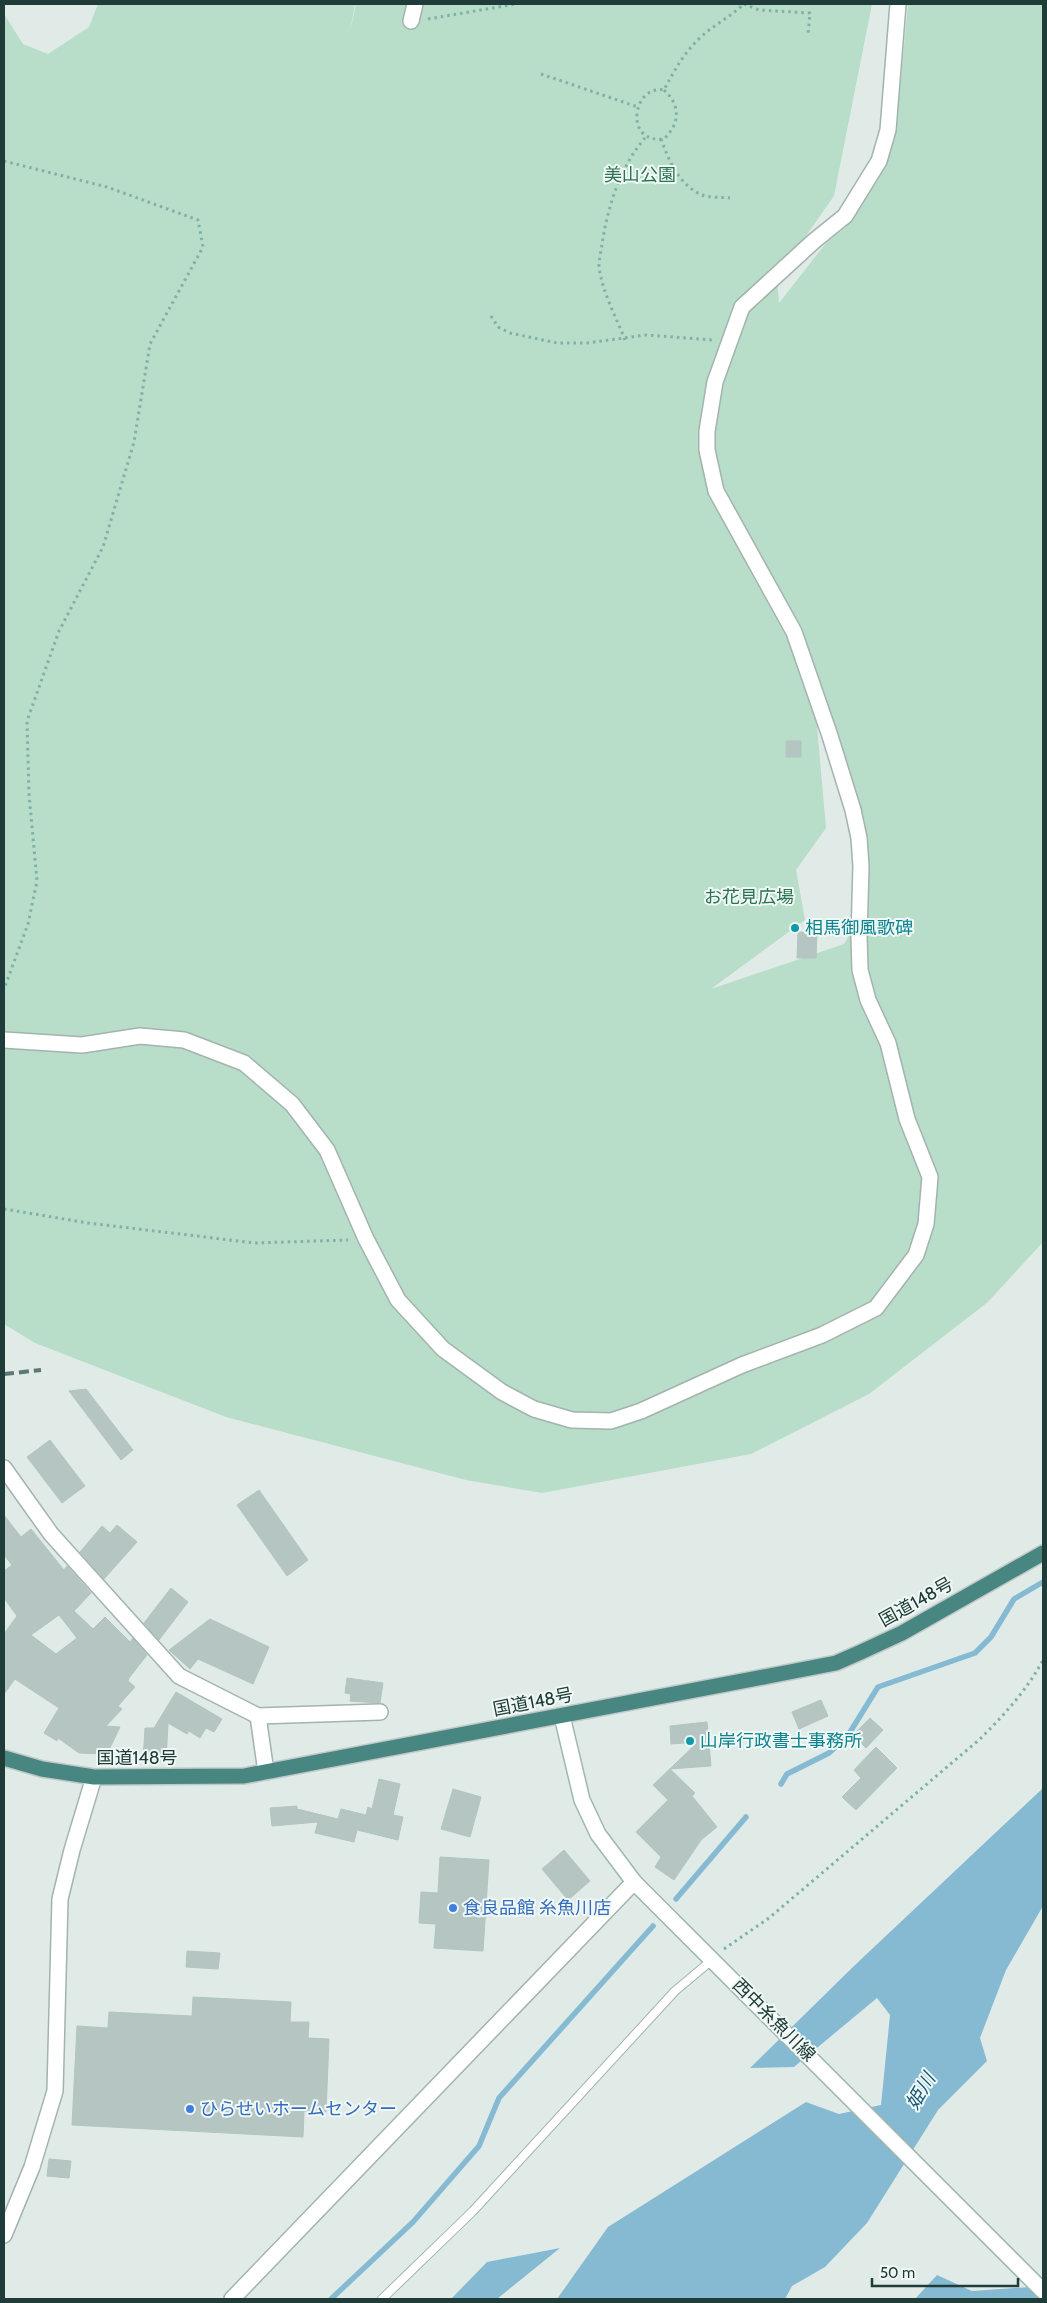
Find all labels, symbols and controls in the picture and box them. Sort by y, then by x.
park label: 美山公園 [604,164,676,186]
park label: お花見広場 [704,886,794,908]
place label: 相馬御風歌碑 [805,917,913,939]
marker: 相馬御風歌碑 [789,922,801,934]
street label: 国道148号 [875,1573,957,1631]
street label: 国道148号 [491,1683,575,1721]
place label: 山岸行政書士事務所 [700,1730,862,1752]
marker: 山岸行政書士事務所 [684,1735,696,1747]
street label: 国道148号 [96,1747,178,1769]
place label: 食良品館 糸魚川店 [463,1897,611,1919]
marker: 食良品館 糸魚川店 [447,1902,459,1914]
street label: 西中糸魚川線 [728,1974,820,2066]
water label: 姫川 [901,2067,941,2113]
place label: ひらせいホームセンター [200,2098,397,2120]
marker: ひらせいホームセンター [184,2103,196,2115]
scale bar [872,2256,1018,2288]
text: 50 m [880,2264,915,2282]

